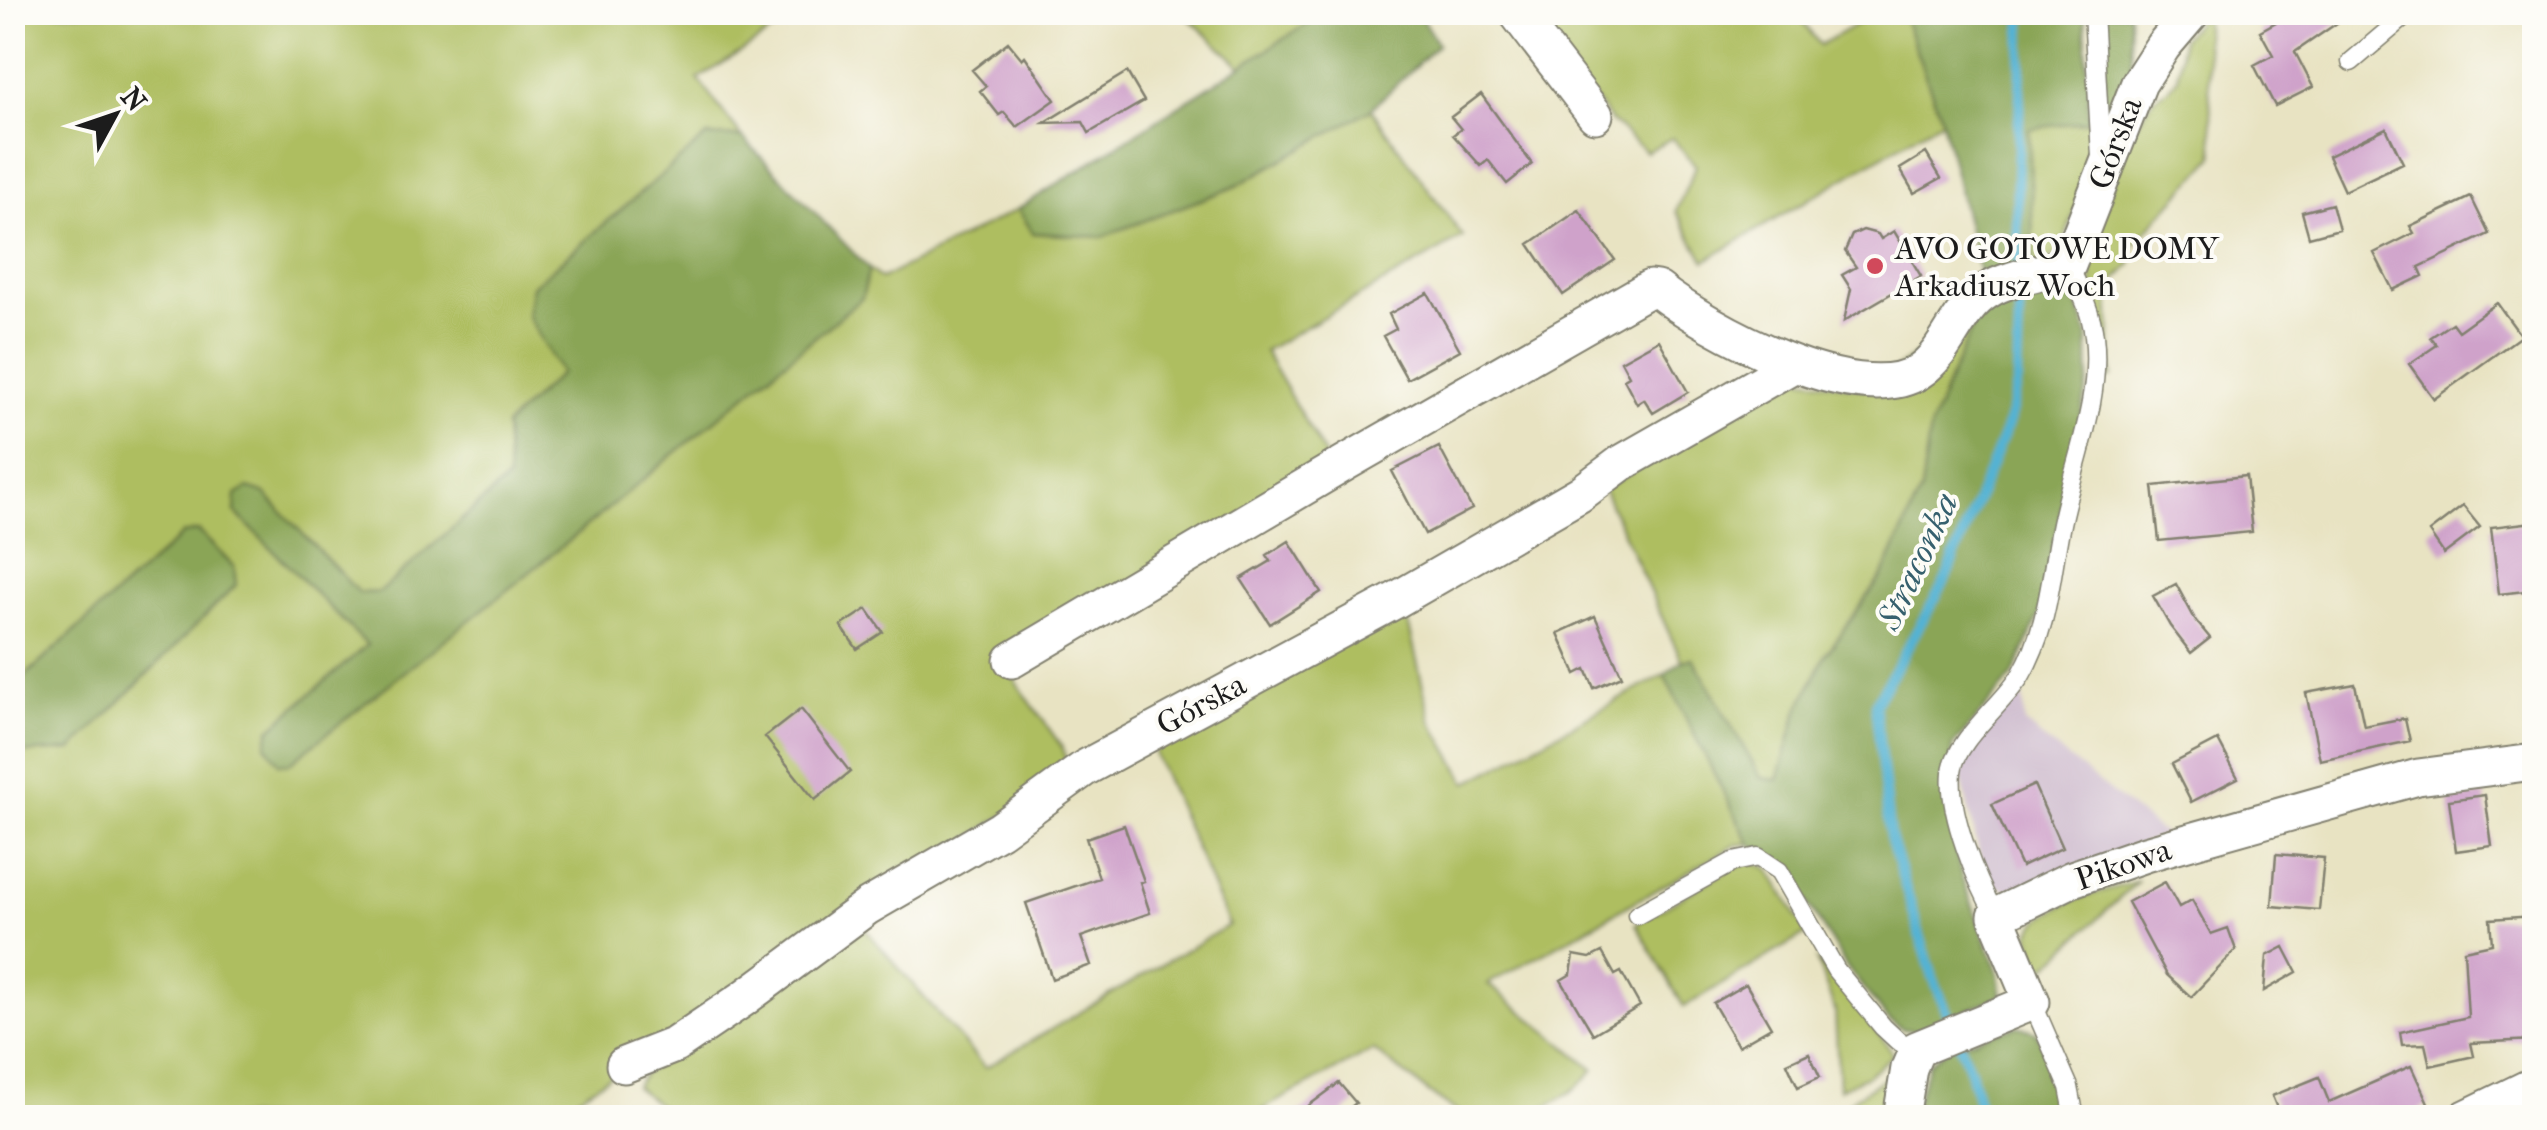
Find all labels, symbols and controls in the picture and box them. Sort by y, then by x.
north arrow [65,65,165,165]
text: N [114,81,154,119]
street label: Górska [2081,91,2150,194]
place label: AVO GOTOWE DOMY Arkadiusz Woch [1893,230,2220,304]
marker: AVO GOTOWE DOMY Arkadiusz Woch [1864,255,1886,277]
water label: Straconka [1868,486,1967,637]
street label: Górska [1150,665,1253,743]
street label: Pikowa [2071,831,2177,898]

